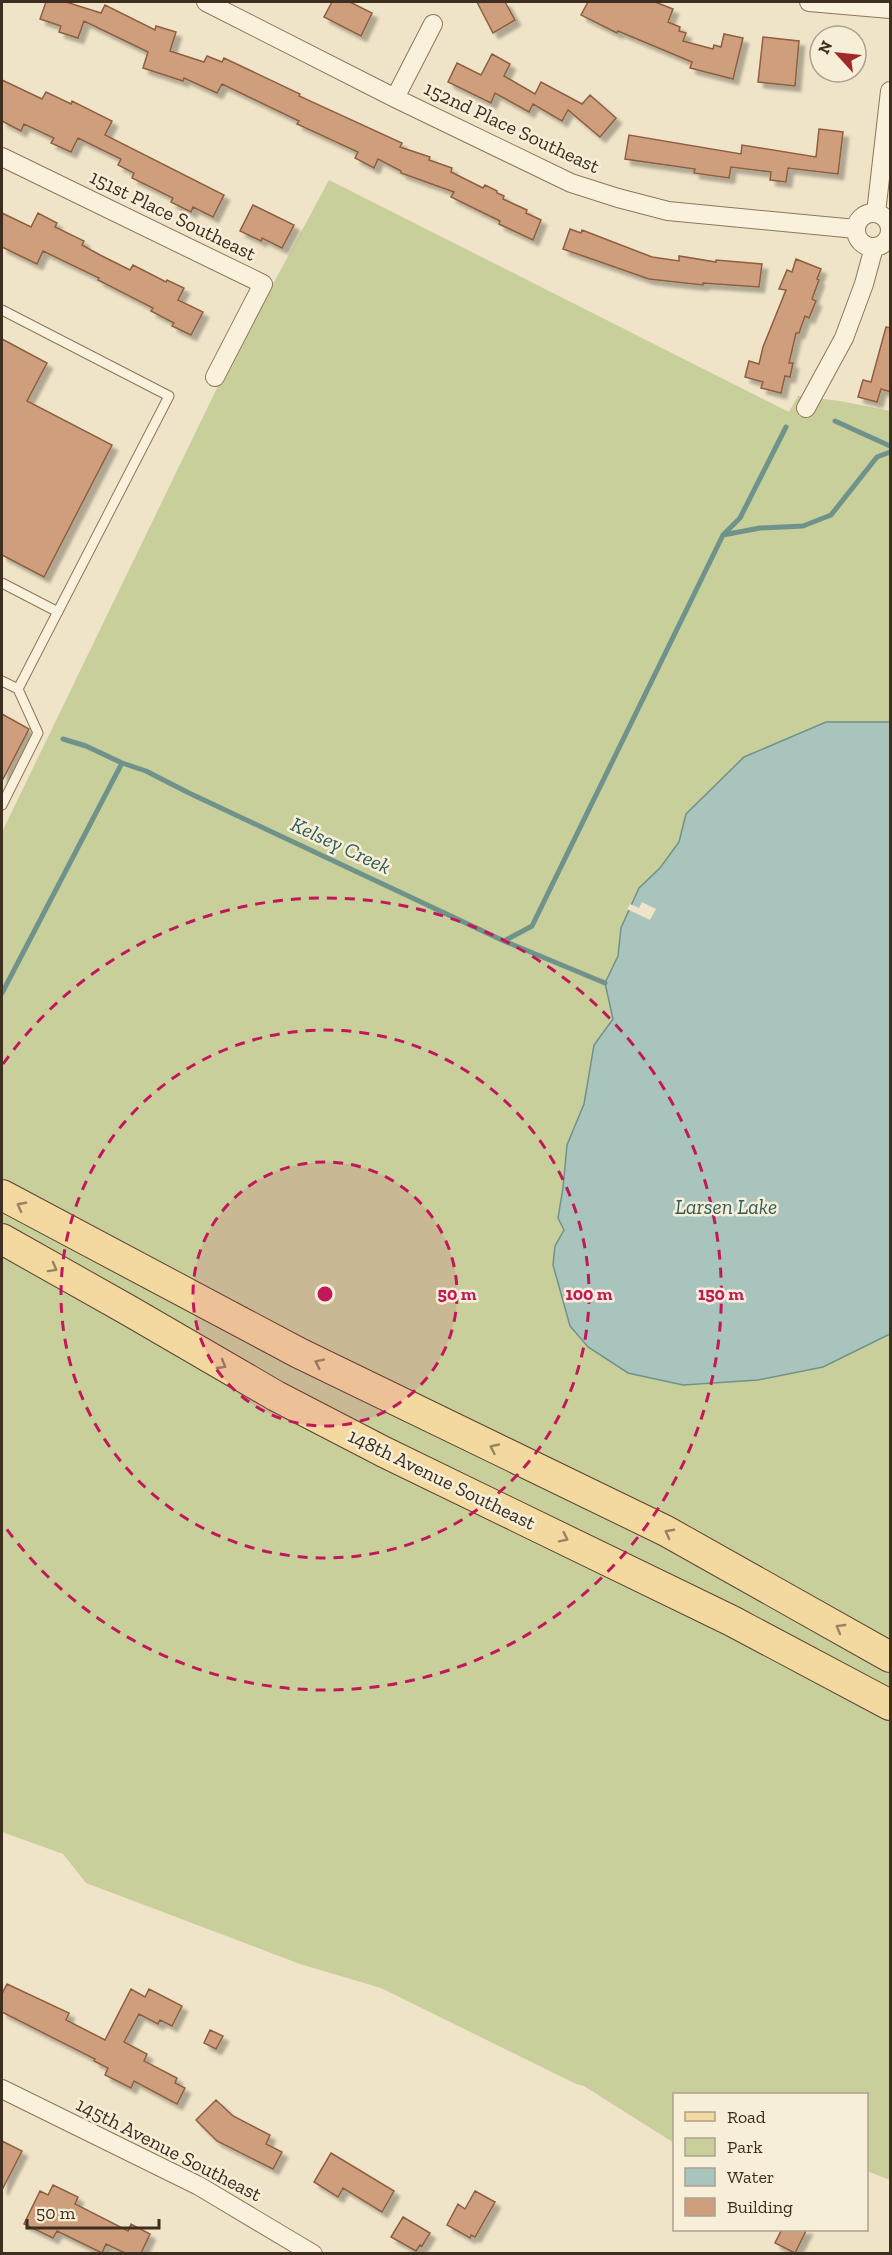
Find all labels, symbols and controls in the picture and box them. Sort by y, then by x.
north arrow [808,24,868,84]
text: N [814,38,836,57]
street label: 152nd Place Southeast [420,76,604,178]
street label: 151st Place Southeast [86,164,261,266]
water label: Kelsey Creek [287,811,395,879]
water label: Larsen Lake [675,1194,777,1219]
one-way arrow [17,1202,28,1213]
one-way arrow [47,1261,57,1272]
text: 50 m [438,1283,477,1305]
text: 100 m [565,1283,613,1305]
text: 150 m [698,1283,744,1305]
centre of rings [315,1284,335,1304]
one-way arrow [216,1357,226,1369]
one-way arrow [314,1358,325,1370]
street label: 148th Avenue Southeast [344,1423,540,1535]
one-way arrow [490,1443,501,1455]
one-way arrow [665,1529,676,1540]
one-way arrow [558,1531,569,1543]
one-way arrow [836,1624,846,1635]
street label: 145th Avenue Southeast [72,2092,266,2206]
legend [673,2093,868,2231]
text: Road [727,2106,766,2128]
text: Park [727,2136,763,2158]
text: Water [727,2166,774,2188]
scale bar [27,2192,159,2230]
text: Building [727,2196,793,2218]
text: 50 m [36,2202,76,2224]

